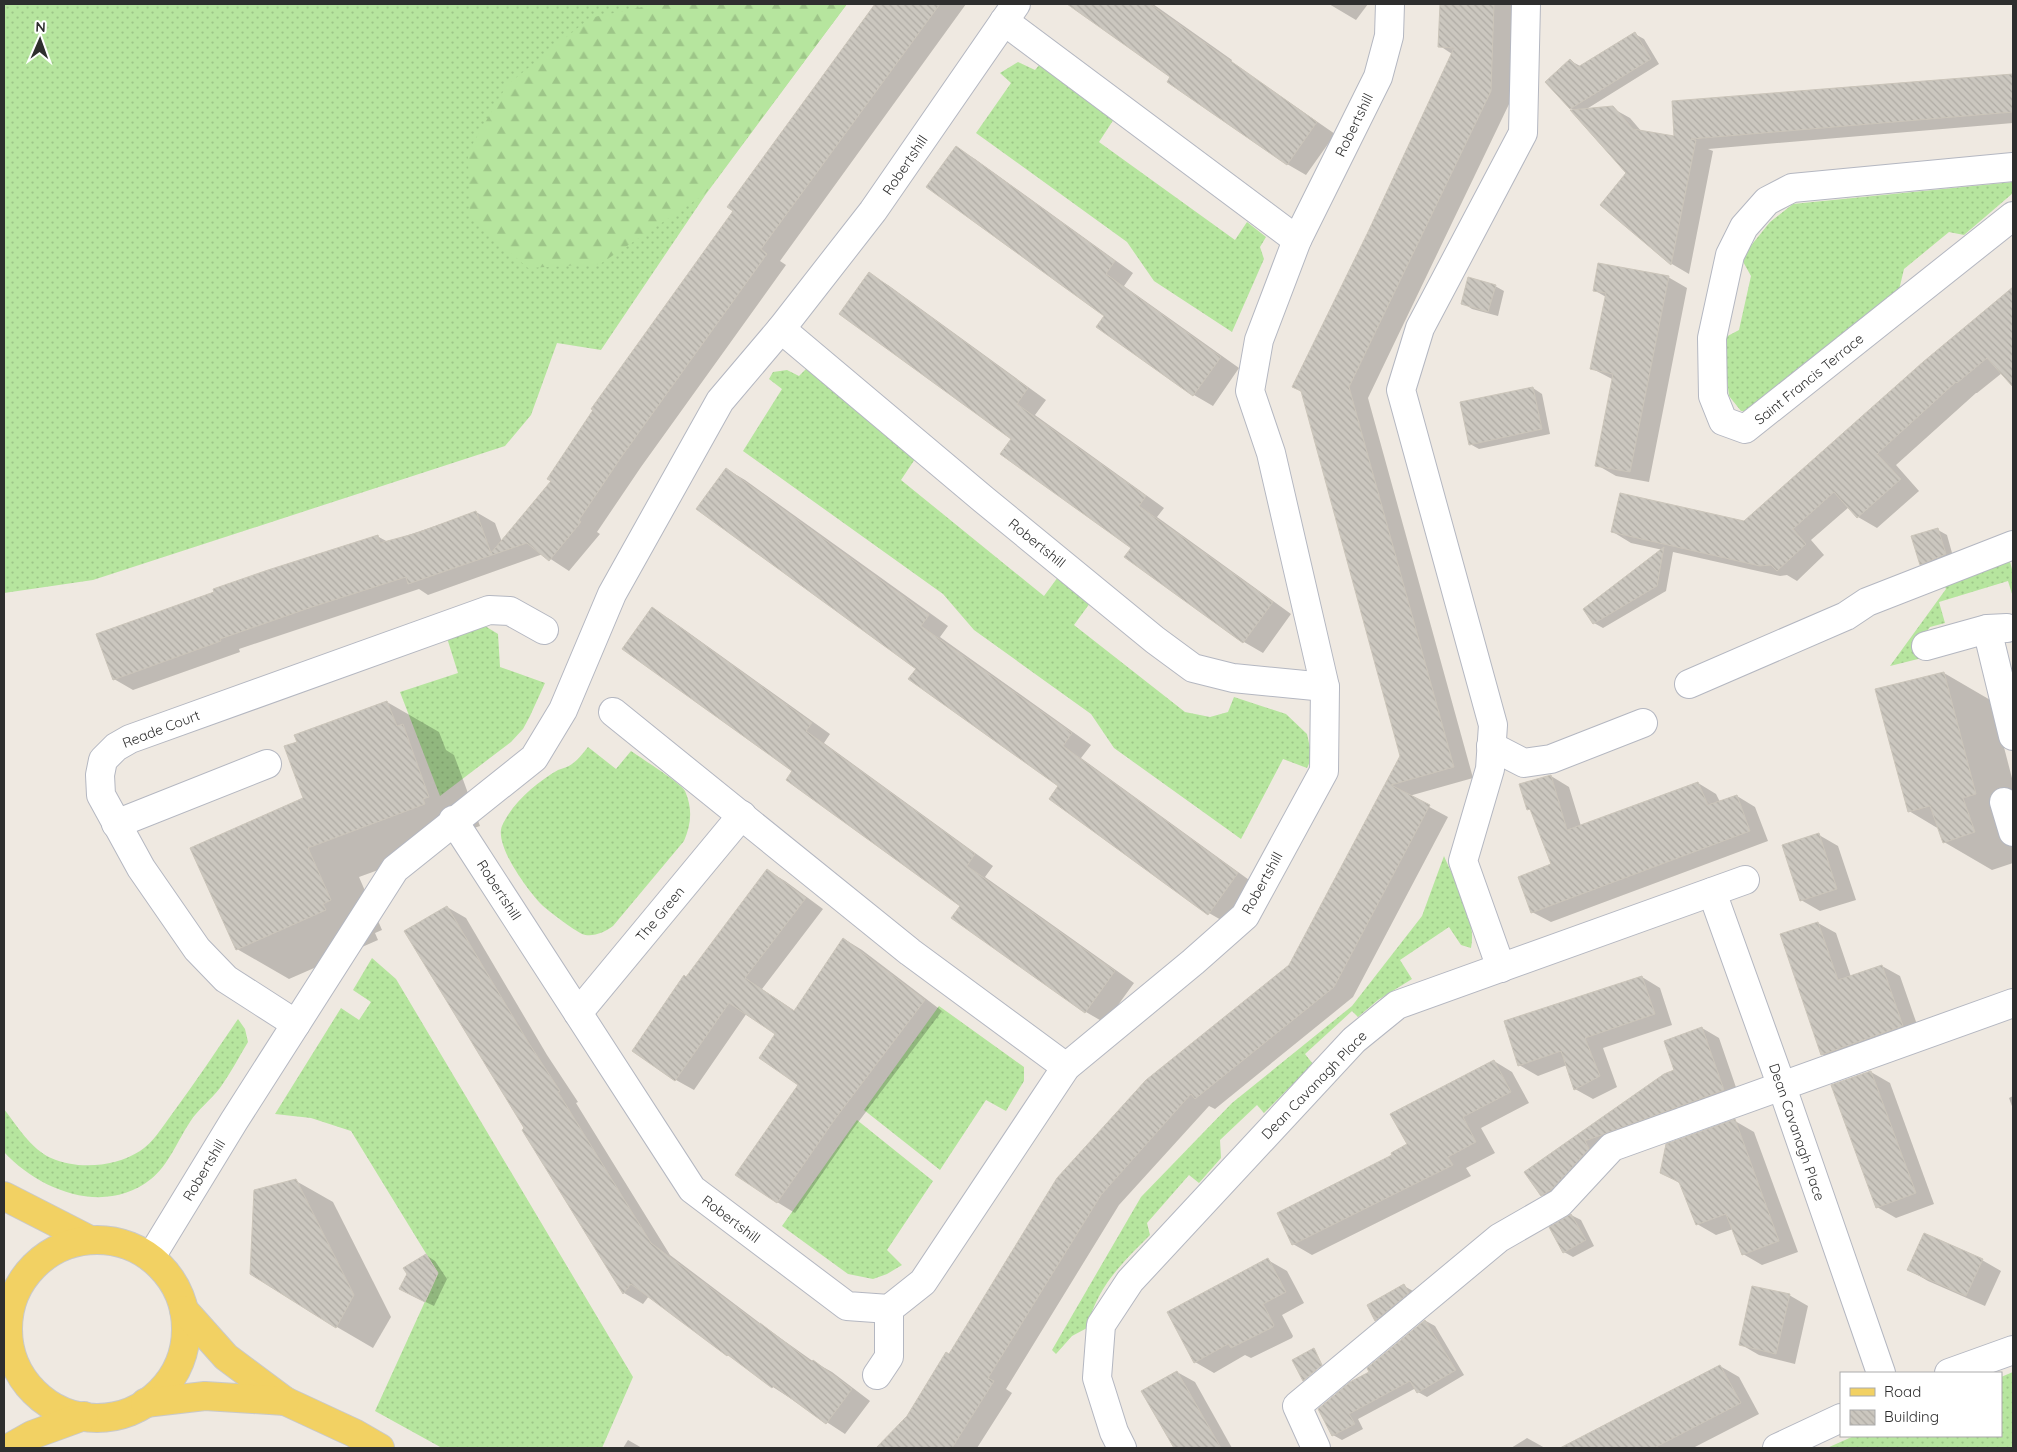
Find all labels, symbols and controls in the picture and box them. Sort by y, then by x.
north arrow [15,15,65,65]
text: N [35,18,46,36]
street label: Robertshill [1331,90,1377,160]
street label: Robertshill [878,132,932,198]
street label: Saint Francis Terrace [1751,329,1867,429]
street label: Robertshill [1005,514,1069,572]
street label: Reade Court [120,706,203,752]
street label: Robertshill [1238,849,1286,917]
street label: Robertshill [473,856,525,924]
street label: The Green [632,883,688,945]
street label: Dean Cavanagh Place [1257,1027,1371,1143]
street label: Dean Cavanagh Place [1765,1061,1829,1203]
street label: Robertshill [179,1136,229,1204]
street label: Robertshill [698,1191,764,1247]
legend [1840,1372,2002,1437]
text: Road [1884,1382,1921,1401]
text: Building [1884,1407,1939,1426]

